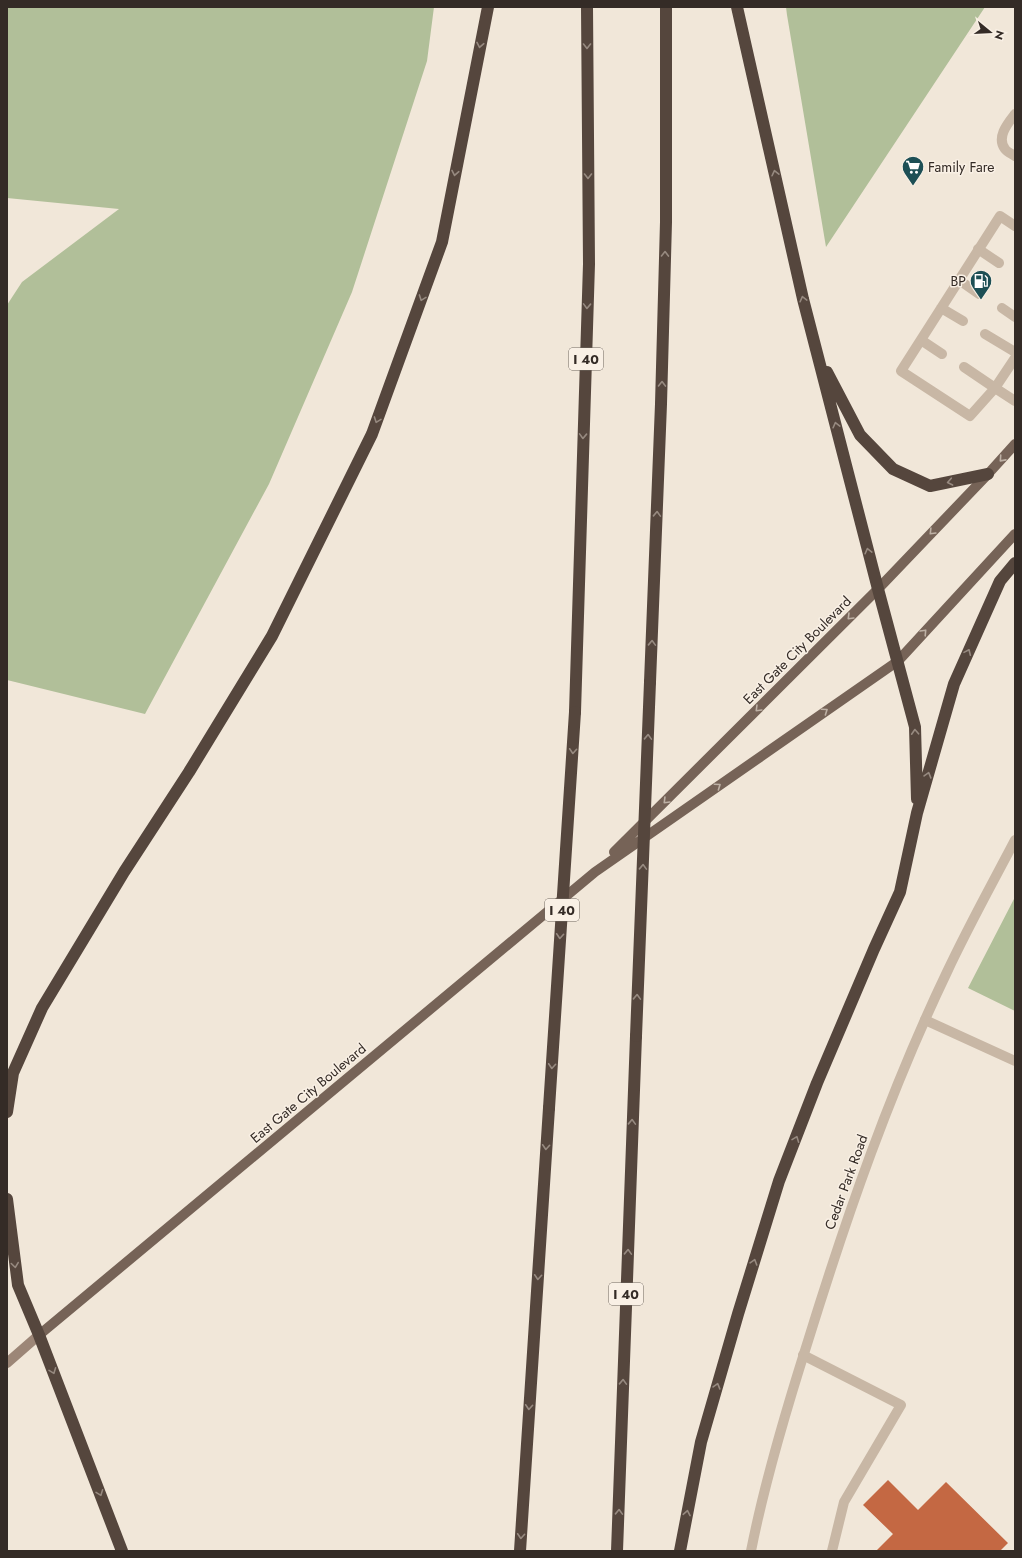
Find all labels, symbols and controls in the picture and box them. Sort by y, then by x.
north arrow [970,12,1010,52]
text: N [991,28,1008,42]
one-way arrow [477,42,485,48]
one-way arrow [583,43,591,49]
supermarket icon: Family Fare [900,154,926,187]
place label: Family Fare [928,157,995,177]
one-way arrow [771,169,779,176]
one-way arrow [452,170,460,176]
one-way arrow [584,173,592,179]
one-way arrow [661,251,669,257]
fuel station icon: BP [968,268,994,301]
place label: BP [951,271,966,291]
one-way arrow [418,294,426,301]
one-way arrow [800,296,808,303]
one-way arrow [583,303,592,309]
road number: I 40 [569,348,603,370]
one-way arrow [658,381,666,387]
one-way arrow [374,417,382,424]
one-way arrow [832,422,841,429]
one-way arrow [579,433,588,439]
one-way arrow [999,454,1006,462]
one-way arrow [947,477,953,485]
one-way arrow [653,511,661,517]
one-way arrow [929,527,937,535]
one-way arrow [864,548,873,555]
street label: East Gate City Boulevard [738,591,856,709]
one-way arrow [847,612,855,620]
one-way arrow [919,629,927,637]
one-way arrow [647,640,656,646]
one-way arrow [963,648,971,656]
one-way arrow [755,704,763,712]
one-way arrow [821,708,828,716]
one-way arrow [910,729,919,735]
one-way arrow [644,734,652,740]
one-way arrow [568,748,577,754]
one-way arrow [923,772,932,779]
one-way arrow [714,784,721,791]
one-way arrow [663,796,671,803]
one-way arrow [638,864,647,870]
road number: I 40 [545,899,579,921]
one-way arrow [556,933,565,939]
one-way arrow [633,994,642,1000]
street label: East Gate City Boulevard [246,1039,370,1147]
one-way arrow [547,1063,556,1069]
one-way arrow [628,1119,637,1125]
street label: Cedar Park Road [820,1132,872,1232]
one-way arrow [791,1135,799,1142]
one-way arrow [542,1144,551,1150]
one-way arrow [623,1249,632,1255]
one-way arrow [749,1258,758,1265]
one-way arrow [10,1262,19,1268]
one-way arrow [533,1274,542,1280]
road number: I 40 [609,1283,643,1305]
one-way arrow [49,1368,57,1375]
one-way arrow [619,1379,627,1385]
one-way arrow [712,1383,721,1390]
one-way arrow [525,1404,534,1410]
one-way arrow [95,1489,103,1496]
one-way arrow [615,1509,623,1515]
one-way arrow [683,1510,691,1516]
one-way arrow [517,1533,525,1539]

